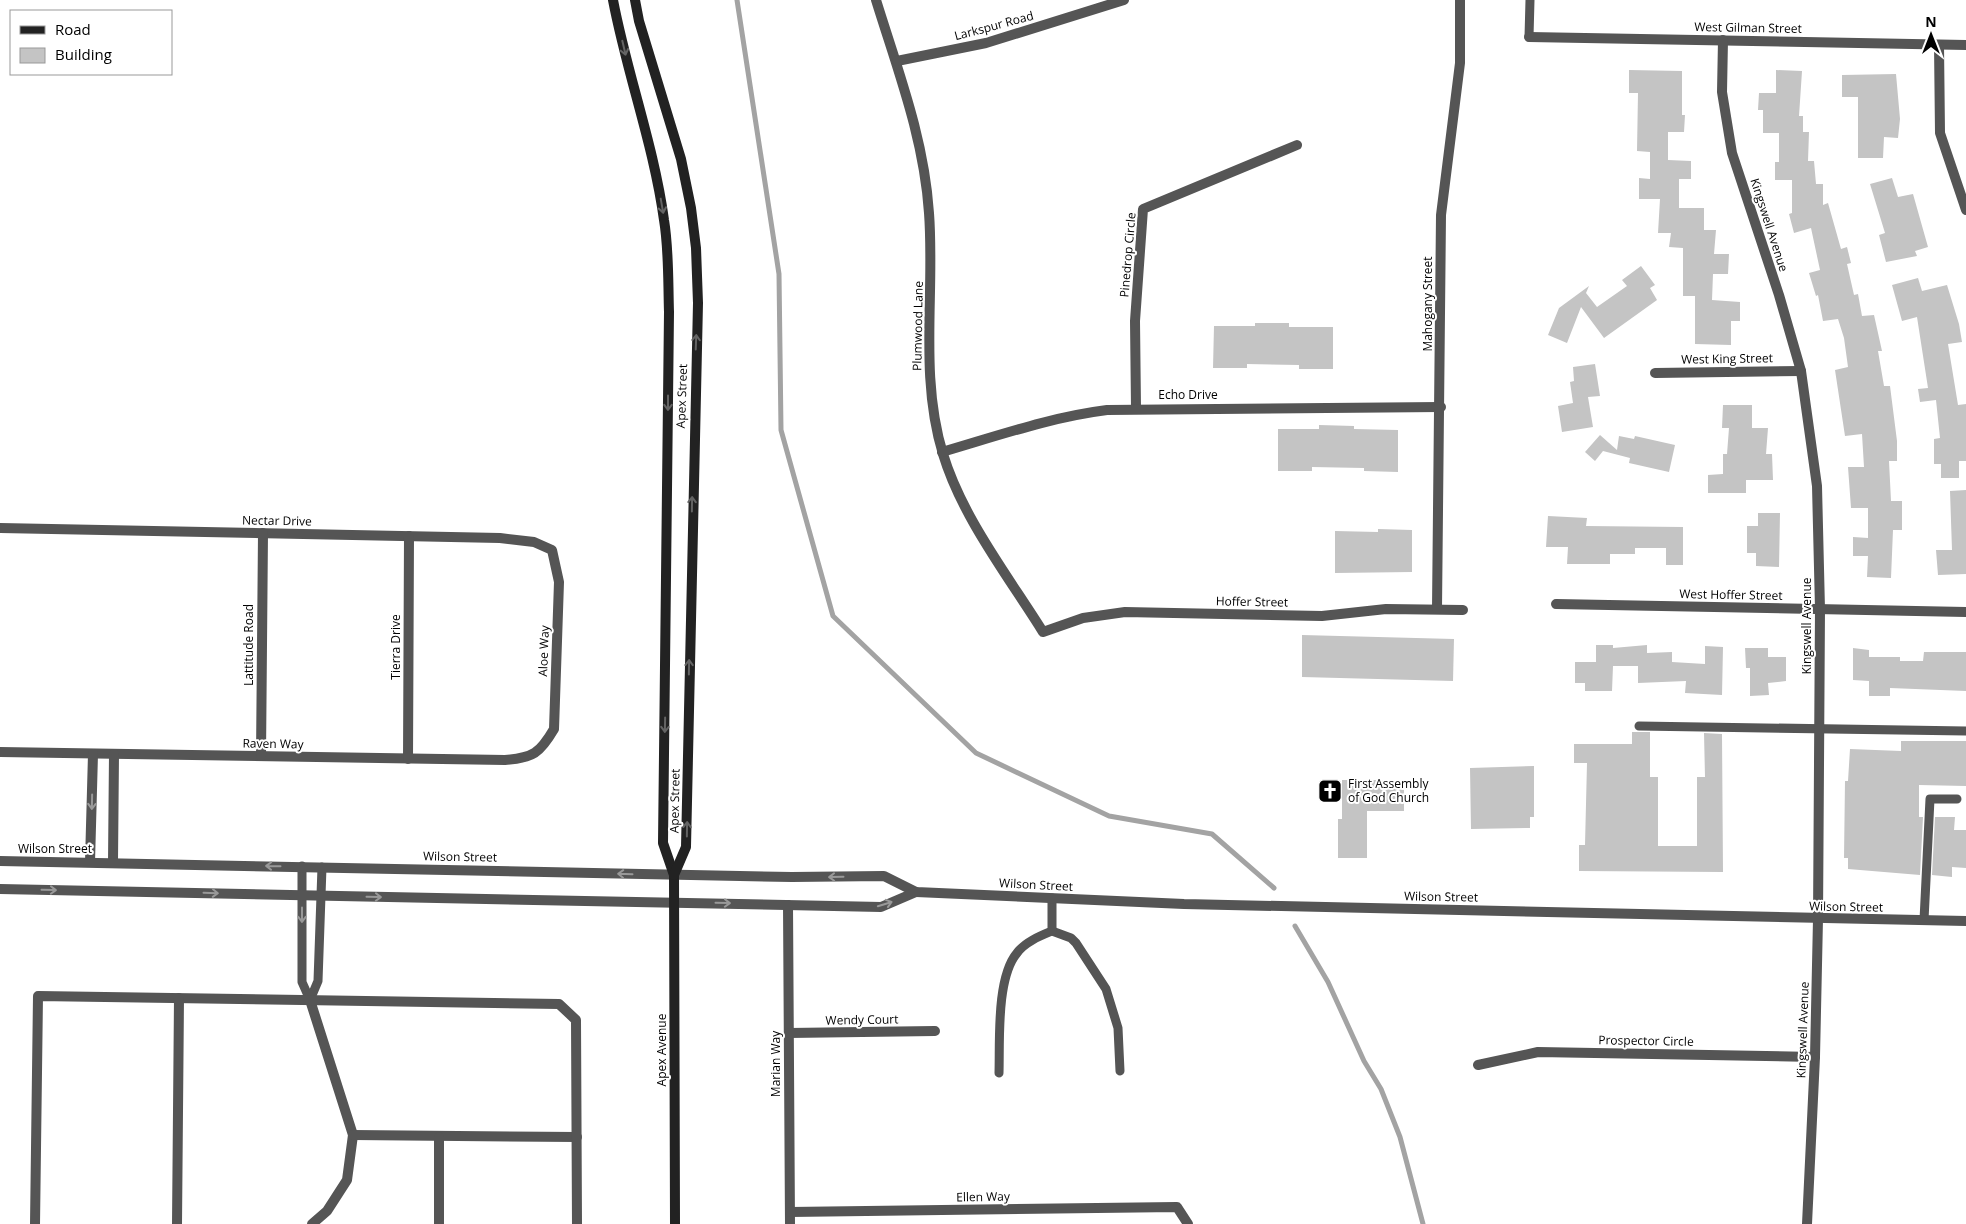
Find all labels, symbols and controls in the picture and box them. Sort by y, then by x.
street label: Larkspur Road [952,7,1035,44]
legend [10,10,172,75]
north arrow [1906,10,1956,60]
text: N [1925,12,1937,31]
street label: West Gilman Street [1694,18,1802,37]
text: Road [55,19,91,39]
one-way arrow [620,39,629,55]
text: Building [55,44,112,64]
street label: Kingswell Avenue [1746,176,1793,274]
one-way arrow [657,197,667,213]
street label: Pinedrop Circle [1115,211,1140,298]
street label: Mahogany Street [1419,256,1436,352]
street label: Plumwood Lane [908,281,927,371]
one-way arrow [692,334,701,350]
street label: West King Street [1681,349,1773,368]
street label: Apex Street [672,363,691,429]
street label: Echo Drive [1158,386,1218,403]
one-way arrow [663,394,673,410]
one-way arrow [687,496,697,512]
street label: Nectar Drive [242,511,312,530]
street label: Kingswell Avenue [1798,577,1815,674]
street label: West Hoffer Street [1679,585,1783,604]
street label: Hoffer Street [1216,592,1288,611]
street label: Lattitude Road [240,604,257,686]
street label: Tierra Drive [387,614,404,680]
street label: Aloe Way [534,624,553,677]
one-way arrow [685,659,694,675]
one-way arrow [660,716,670,732]
street label: Raven Way [242,734,305,753]
street label: Apex Street [665,769,684,833]
place label: First Assembly of God Church [1348,775,1429,806]
church icon: First Assembly of God Church [1317,778,1343,804]
one-way arrow [87,794,97,810]
one-way arrow [682,821,692,838]
street label: Wilson Street [18,840,92,857]
street label: Wilson Street [423,847,497,866]
one-way arrow [265,861,282,871]
one-way arrow [617,869,633,878]
one-way arrow [828,872,844,881]
street label: Wilson Street [999,874,1073,895]
one-way arrow [40,885,56,895]
street label: Wilson Street [1404,887,1478,906]
one-way arrow [203,889,219,898]
one-way arrow [365,892,381,902]
street label: Wilson Street [1809,897,1883,916]
one-way arrow [714,898,730,908]
one-way arrow [876,898,892,908]
one-way arrow [297,906,307,923]
street label: Kingswell Avenue [1792,981,1813,1079]
street label: Wendy Court [825,1010,899,1029]
street label: Apex Avenue [653,1013,670,1086]
street label: Marian Way [767,1030,784,1097]
street label: Prospector Circle [1598,1031,1694,1050]
street label: Ellen Way [956,1188,1011,1205]

